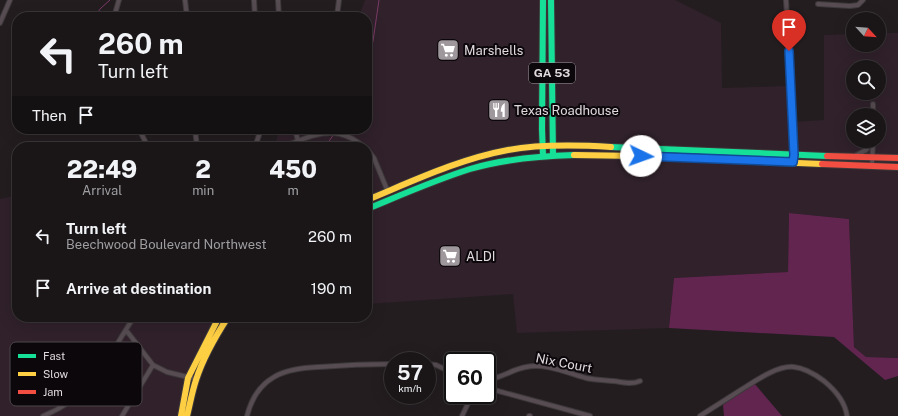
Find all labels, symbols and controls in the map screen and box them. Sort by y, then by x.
pin [772,10,806,51]
north arrow [846,12,886,52]
map controls [846,12,886,148]
icon: arrive [778,16,800,38]
text: 260 m [98,27,184,60]
icon: left [32,28,84,80]
supermarket icon: Marshells [435,37,461,63]
place label: Marshells [464,43,523,58]
button: search [846,60,886,100]
text: Turn left [98,61,168,82]
road number: GA 53 [529,63,575,83]
restaurant icon: Texas Roadhouse [486,97,512,123]
place label: Texas Roadhouse [514,103,619,118]
icon: arrive [75,104,97,126]
text: Then [32,107,67,124]
button: layers [846,108,886,148]
position arrow [620,135,662,177]
text: 22:49 [67,155,137,183]
text: 2 [195,155,211,183]
text: 450 [269,155,317,183]
text: Arrival [82,183,122,198]
text: min [192,183,214,198]
text: m [287,183,299,198]
text: Turn left [66,220,127,237]
icon: left [32,225,54,247]
text: 260 m [308,228,352,245]
text: Beechwood Boulevard Northwest [66,237,267,252]
supermarket icon: ALDI [437,243,463,269]
place label: ALDI [466,249,495,264]
icon: arrive [32,277,54,299]
text: Arrive at destination [66,280,211,297]
text: 190 m [311,280,352,297]
legend [10,342,142,406]
text: Fast [43,350,65,362]
street label: Nix Court [534,350,594,376]
speed limit sign: 60 [444,352,496,404]
text: 57 [397,361,423,385]
text: Slow [43,368,69,380]
text: km/h [398,382,422,394]
text: Jam [43,386,63,398]

